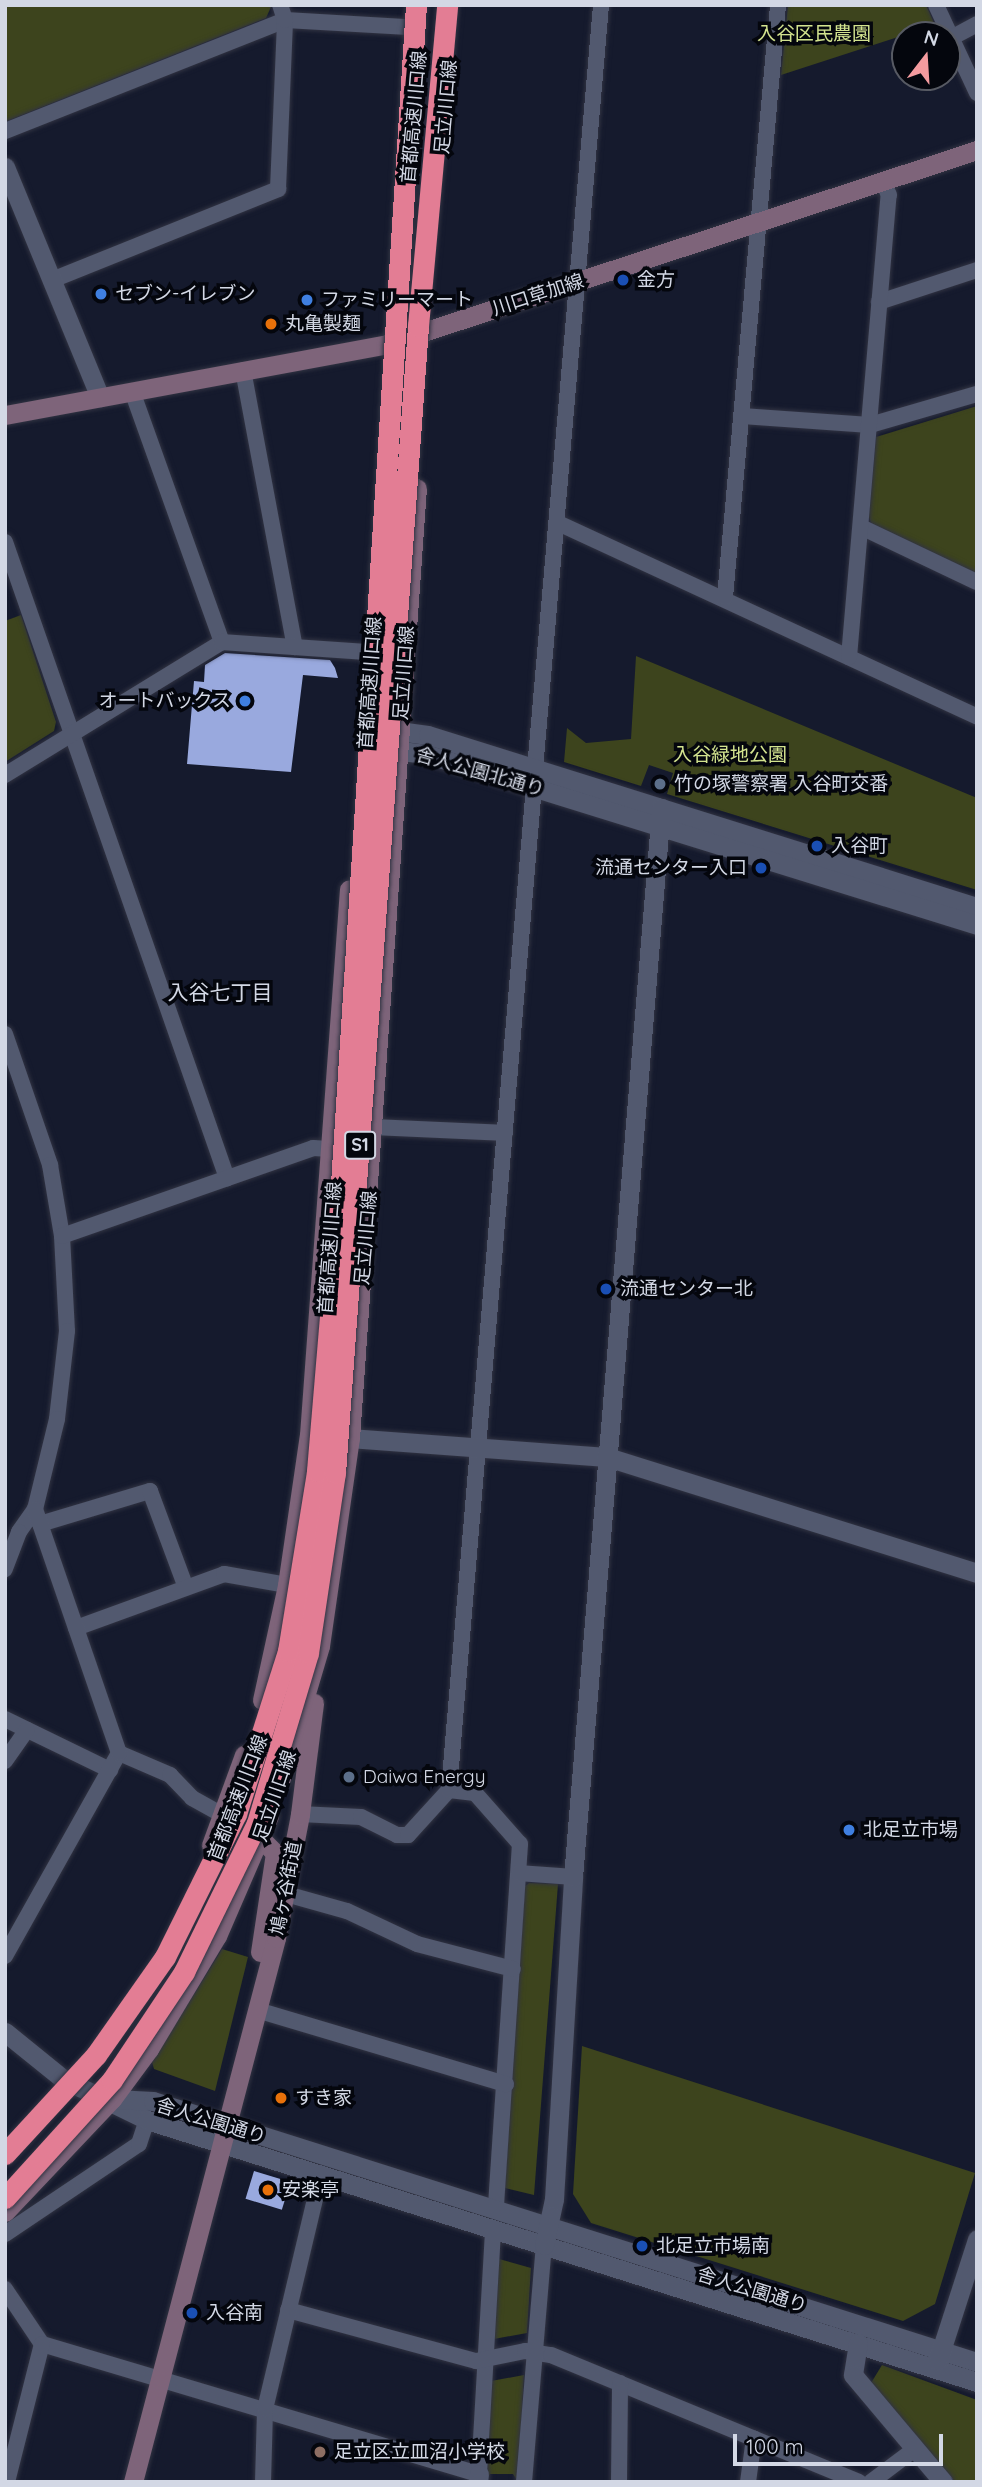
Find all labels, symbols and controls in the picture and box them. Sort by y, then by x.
north arrow [891,21,961,91]
park label: 入谷区民農園 [757,23,871,45]
text: N [921,24,942,51]
street label: 首都高速川口線 [397,50,431,184]
street label: 足立川口線 [431,59,461,155]
street label: 川口草加線 [489,269,587,321]
place label: 金方 [637,269,675,291]
marker: 金方 [615,272,631,288]
place label: セブン-イレブン [115,283,255,305]
marker: セブン-イレブン [93,286,109,302]
place label: ファミリーマート [321,289,473,311]
marker: ファミリーマート [299,292,315,308]
place label: 丸亀製麺 [285,313,361,335]
marker: 丸亀製麺 [263,316,279,332]
street label: 首都高速川口線 [354,616,386,750]
street label: 足立川口線 [389,625,419,721]
place label: オートバックス [98,690,231,712]
marker: オートバックス [237,693,253,709]
street label: 舎人公園北通り [413,743,547,801]
park label: 入谷緑地公園 [673,744,787,766]
place label: 竹の塚警察署 入谷町交番 [674,773,888,795]
marker: 竹の塚警察署 入谷町交番 [652,776,668,792]
place label: 入谷町 [831,835,888,857]
marker: 入谷町 [809,838,825,854]
place label: 流通センター入口 [595,857,747,879]
marker: 流通センター入口 [753,860,769,876]
district label: 入谷七丁目 [168,979,272,1005]
road number: S1 [342,1130,378,1160]
street label: 首都高速川口線 [314,1181,346,1315]
street label: 足立川口線 [351,1190,381,1286]
place label: 流通センター北 [620,1278,753,1300]
marker: 流通センター北 [598,1281,614,1297]
street label: 首都高速川口線 [204,1732,272,1864]
street label: 足立川口線 [249,1747,301,1845]
place label: Daiwa Energy [363,1766,485,1788]
marker: Daiwa Energy [341,1769,357,1785]
place label: 北足立市場 [863,1819,958,1841]
marker: 北足立市場 [841,1822,857,1838]
street label: 鳩ヶ谷街道 [266,1839,306,1937]
place label: すき家 [295,2087,352,2109]
marker: すき家 [273,2090,289,2106]
street label: 舎人公園通り [153,2093,269,2149]
place label: 安楽亭 [282,2179,339,2201]
marker: 安楽亭 [260,2182,276,2198]
place label: 北足立市場南 [656,2235,770,2257]
marker: 北足立市場南 [634,2238,650,2254]
street label: 舎人公園通り [694,2262,810,2318]
place label: 入谷南 [206,2302,263,2324]
marker: 入谷南 [184,2305,200,2321]
scale bar [737,2420,947,2464]
text: 100 m [746,2433,804,2459]
place label: 足立区立皿沼小学校 [334,2441,505,2463]
marker: 足立区立皿沼小学校 [312,2444,328,2460]

